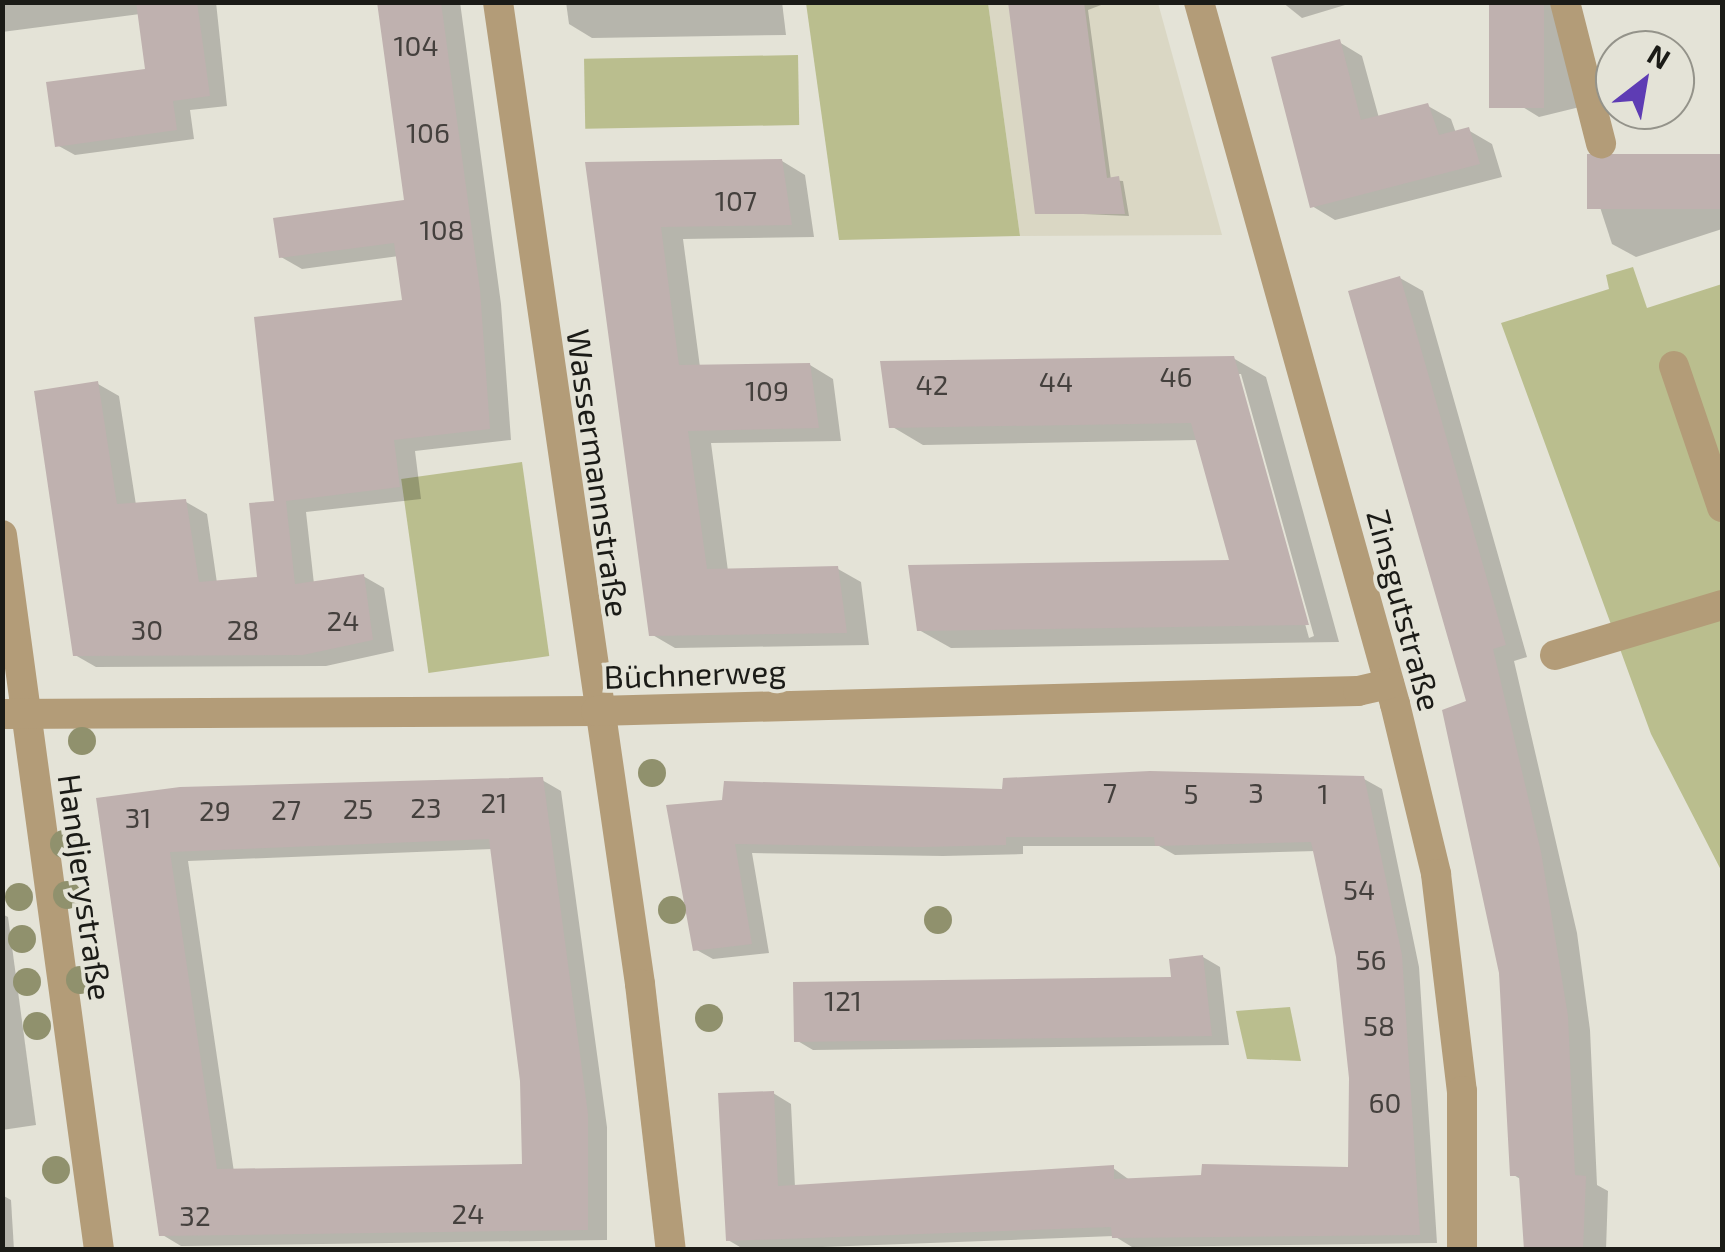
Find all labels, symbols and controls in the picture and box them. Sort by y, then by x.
house number: 104 [393,28,439,62]
north arrow [1595,30,1695,130]
text: N [1642,36,1677,76]
house number: 106 [406,115,450,149]
house number: 107 [715,183,757,217]
house number: 108 [419,212,465,246]
street label: Wassermannstraße [560,327,638,619]
house number: 46 [1159,359,1193,393]
house number: 44 [1039,364,1073,398]
house number: 42 [916,367,948,401]
house number: 109 [745,373,789,407]
street label: Zinsgutstraße [1360,505,1450,715]
house number: 24 [327,603,359,637]
house number: 30 [131,612,163,646]
house number: 28 [227,612,259,646]
street label: Büchnerweg [603,651,787,695]
street label: Handjerystraße [51,771,121,1003]
house number: 7 [1103,775,1117,809]
house number: 3 [1248,775,1264,809]
house number: 5 [1183,776,1199,810]
house number: 1 [1317,776,1329,810]
house number: 21 [481,785,507,819]
house number: 23 [410,790,442,824]
house number: 25 [343,791,373,825]
house number: 27 [271,792,301,826]
house number: 29 [199,793,231,827]
house number: 31 [125,800,151,834]
house number: 54 [1343,872,1375,906]
house number: 56 [1355,942,1387,976]
house number: 121 [824,983,862,1017]
house number: 58 [1363,1008,1395,1042]
house number: 60 [1369,1085,1401,1119]
house number: 24 [452,1196,484,1230]
house number: 32 [179,1198,211,1232]

